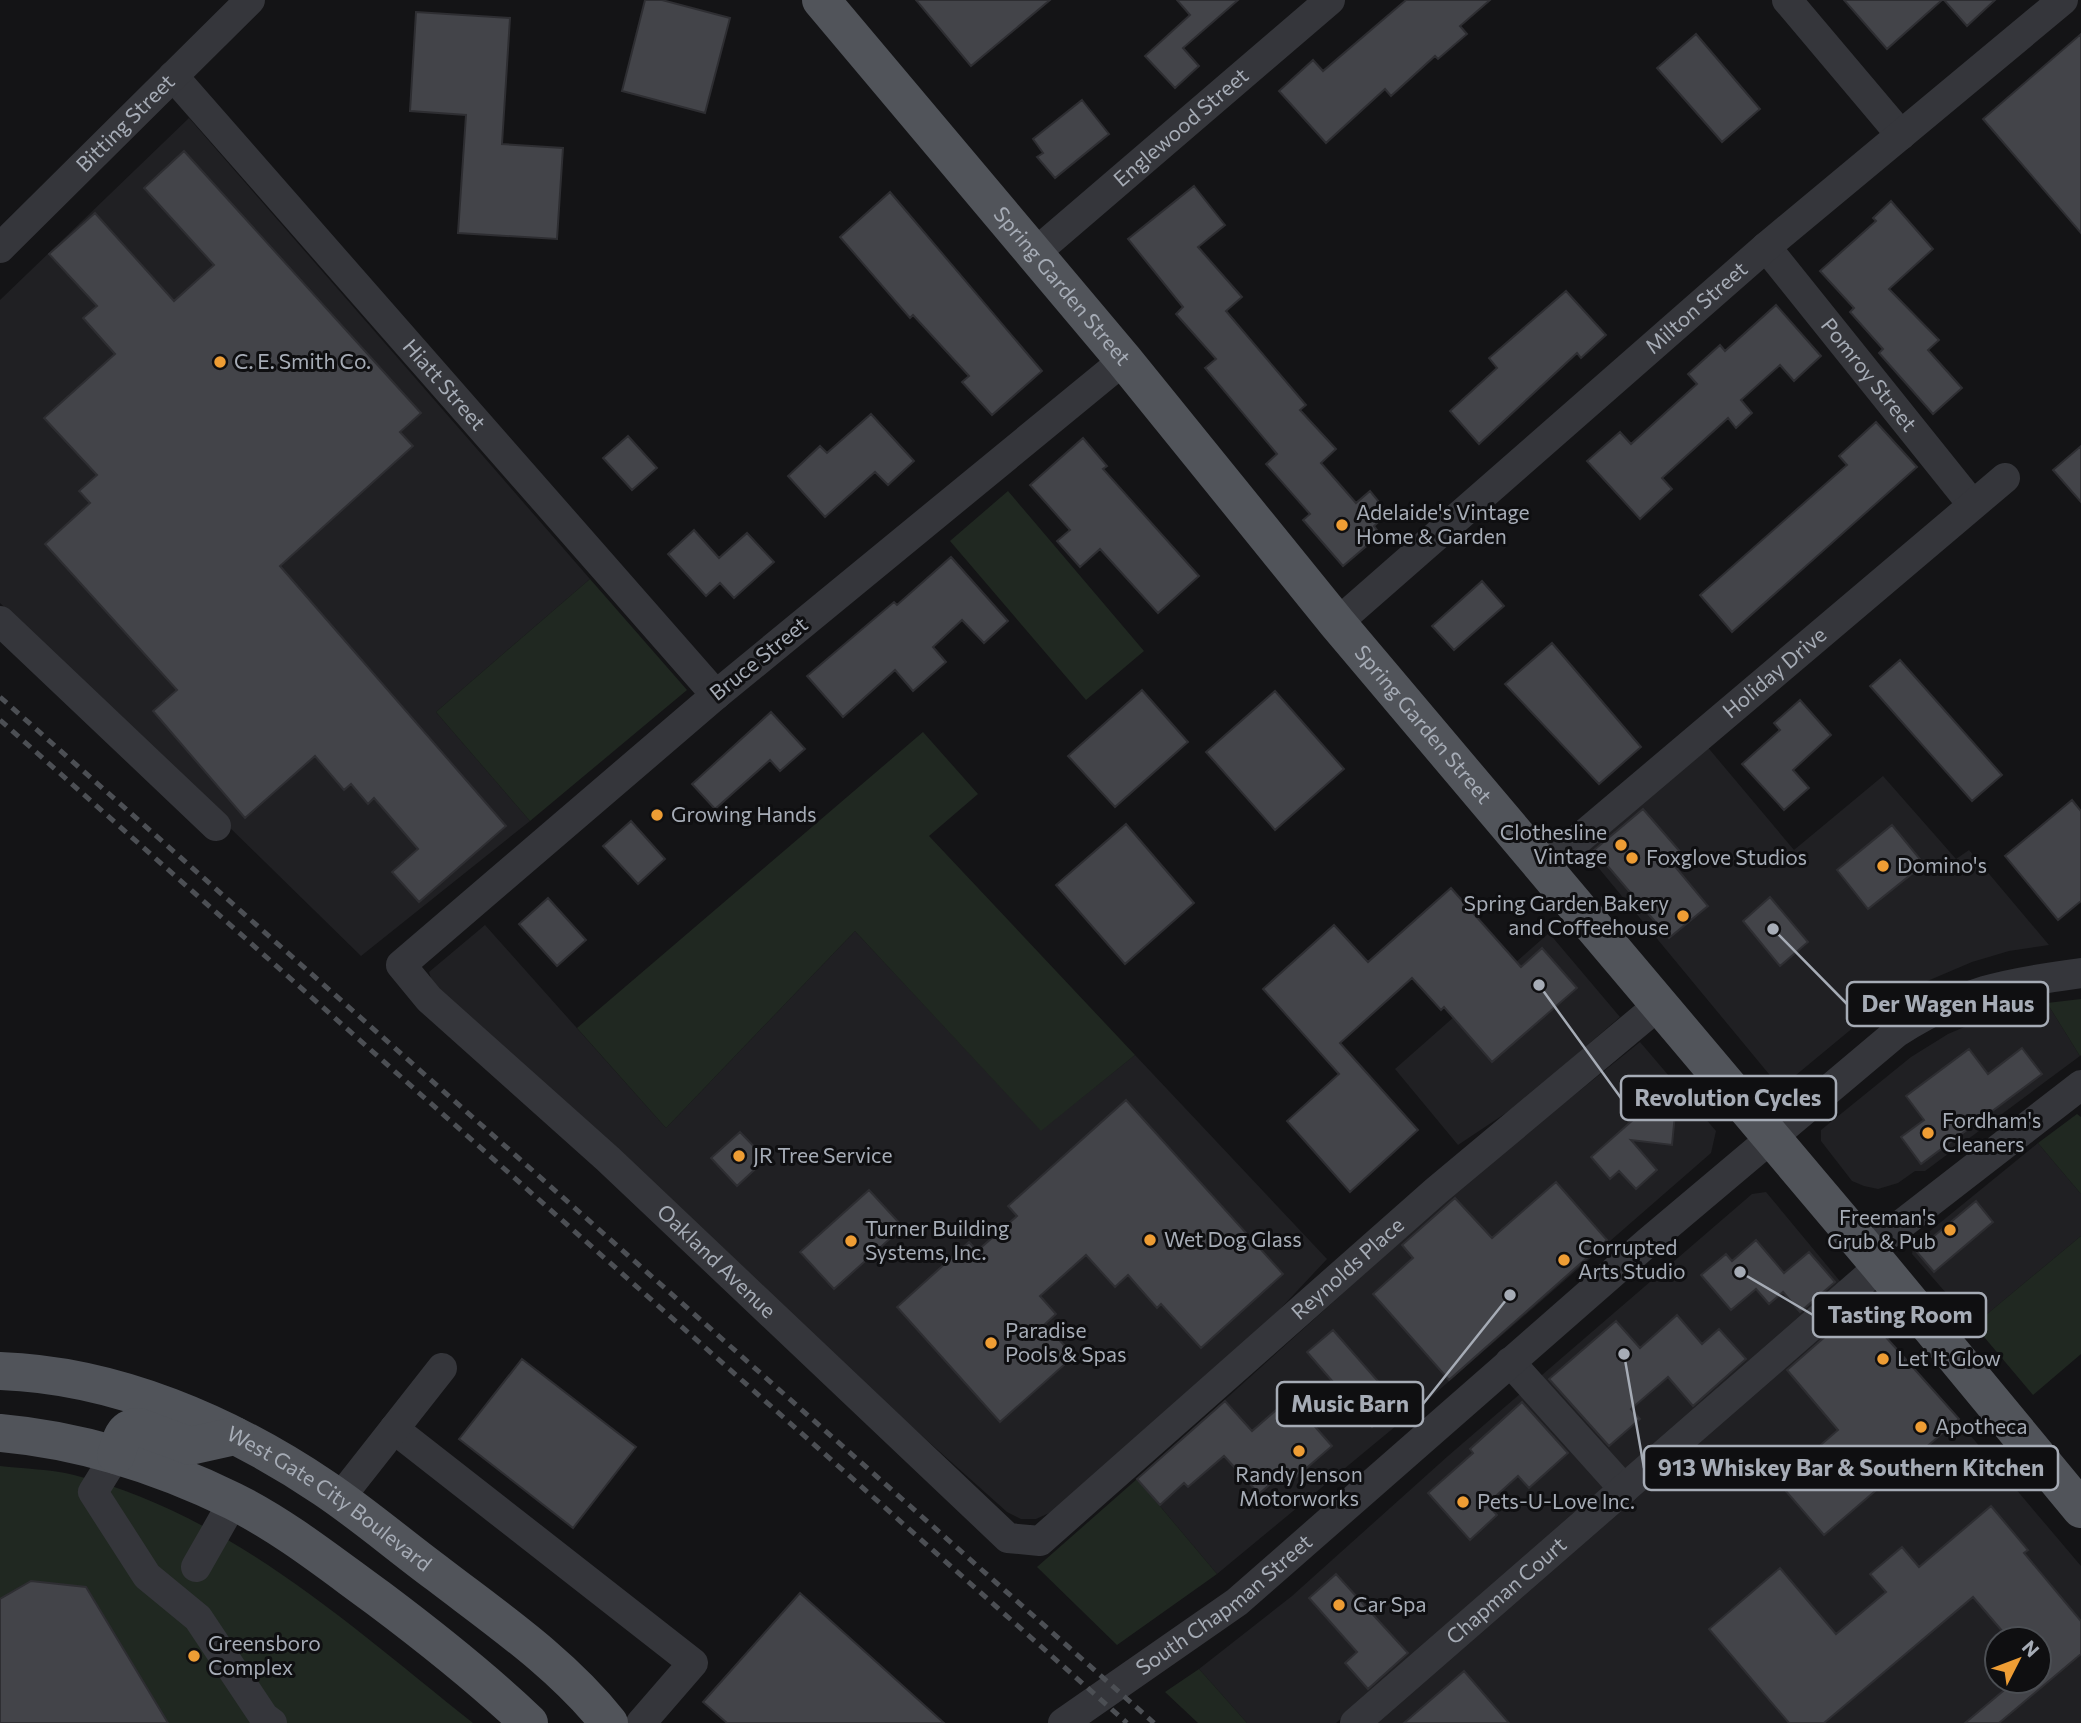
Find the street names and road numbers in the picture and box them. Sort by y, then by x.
street label: Englewood Street [1108,62,1253,191]
street label: Bitting Street [70,68,179,176]
street label: Spring Garden Street [989,201,1137,369]
street label: Milton Street [1639,255,1752,358]
street label: Pomroy Street [1817,312,1923,436]
street label: Hiatt Street [399,333,492,435]
street label: Bruce Street [704,611,812,705]
street label: Holiday Drive [1717,621,1830,723]
street label: Spring Garden Street [1350,640,1498,808]
street label: Oakland Avenue [653,1198,782,1323]
street label: Reynolds Place [1286,1211,1408,1324]
street label: West Gate City Boulevard [223,1420,437,1576]
street label: South Chapman Street [1131,1528,1316,1679]
street label: Chapman Court [1440,1531,1571,1649]

